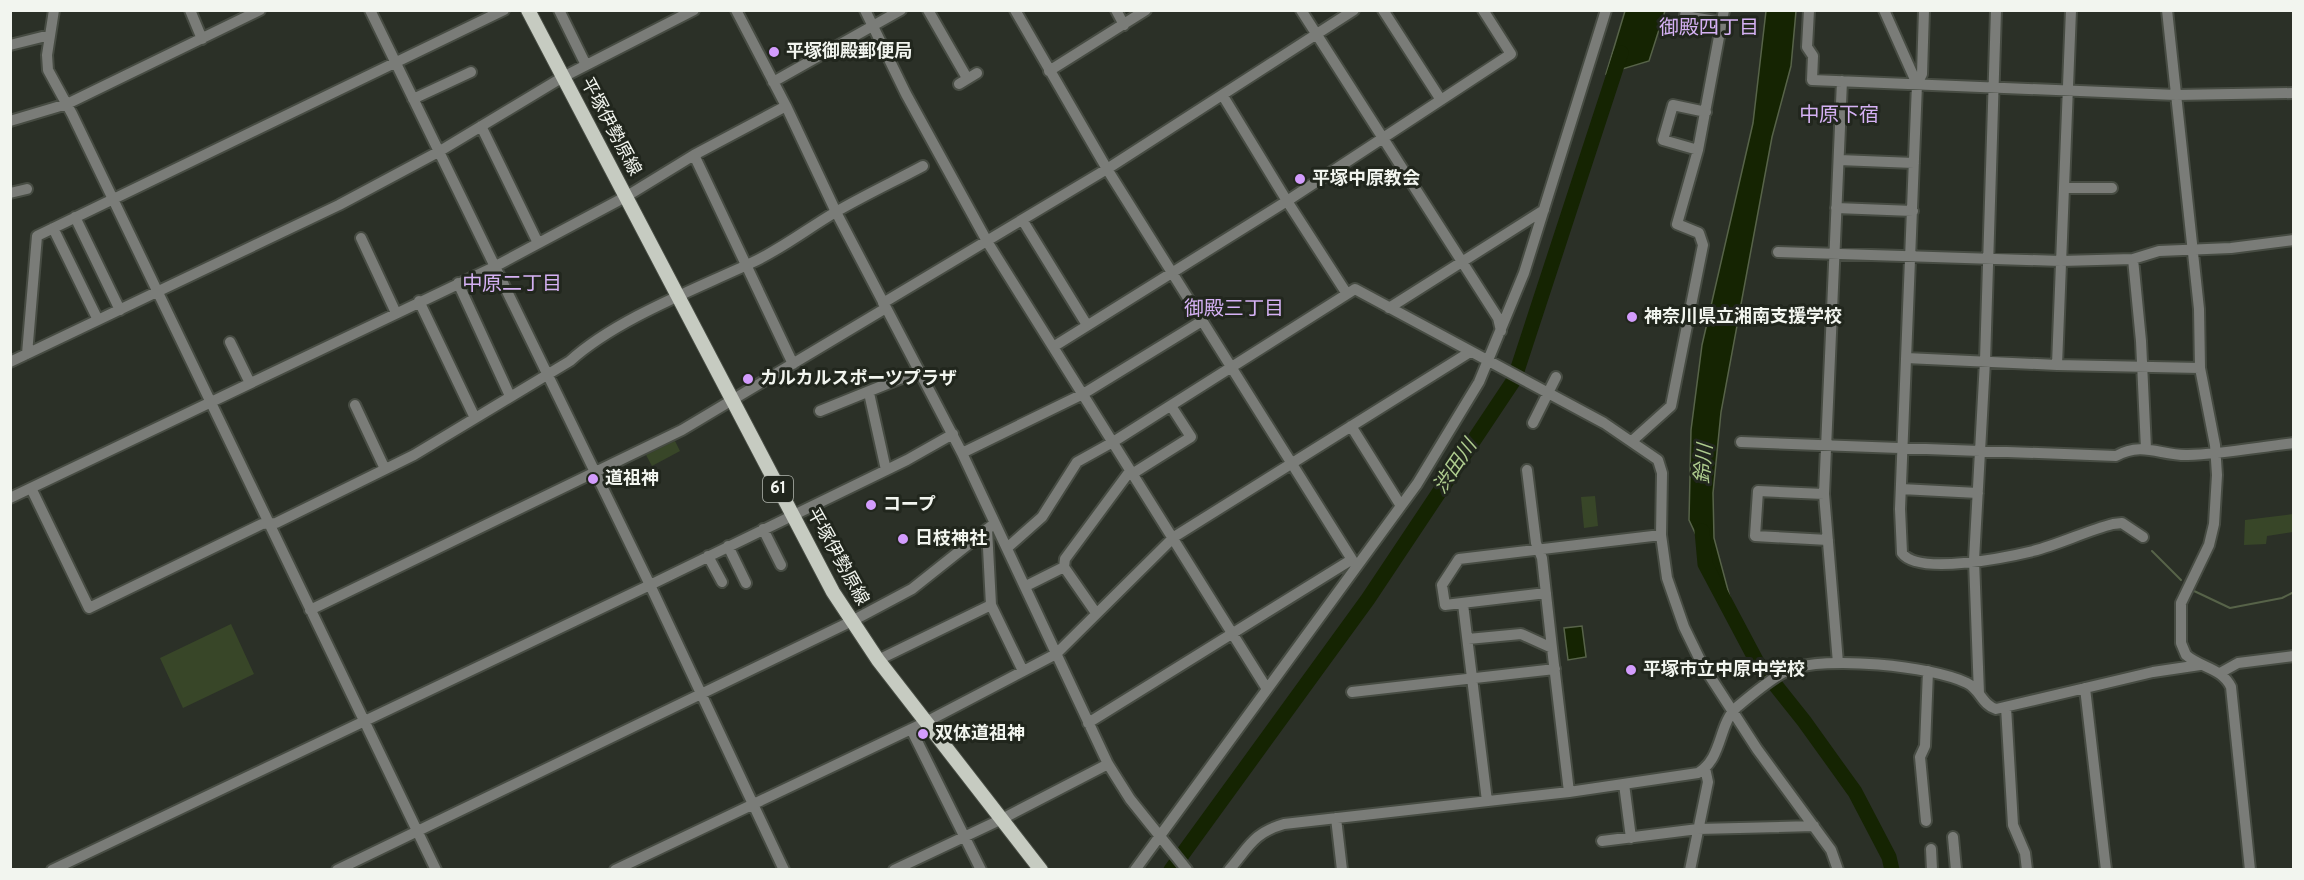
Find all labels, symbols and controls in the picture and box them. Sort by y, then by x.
district label: 御殿四丁目 [1659,16,1759,42]
place label: 平塚御殿郵便局 [786,41,912,64]
marker: 平塚御殿郵便局 [767,45,781,59]
street label: 平塚伊勢原線 [574,74,646,180]
district label: 中原下宿 [1799,103,1879,129]
place label: 平塚中原教会 [1312,168,1420,191]
marker: 平塚中原教会 [1293,172,1307,186]
district label: 中原二丁目 [462,272,562,298]
district label: 御殿三丁目 [1184,297,1284,323]
place label: 神奈川県立湘南支援学校 [1644,306,1842,329]
marker: 神奈川県立湘南支援学校 [1625,310,1639,324]
place label: カルカルスポーツプラザ [760,368,957,391]
marker: カルカルスポーツプラザ [741,372,755,386]
water label: 渋田川 [1428,433,1485,499]
water label: 鈴川 [1690,441,1720,485]
place label: 道祖神 [605,468,659,491]
marker: 道祖神 [586,472,600,486]
road number: 61 [763,476,793,502]
place label: コープ [883,494,936,517]
marker: コープ [864,498,878,512]
street label: 平塚伊勢原線 [801,504,873,610]
place label: 日枝神社 [915,528,987,551]
marker: 日枝神社 [896,532,910,546]
place label: 平塚市立中原中学校 [1643,659,1805,682]
marker: 平塚市立中原中学校 [1624,663,1638,677]
place label: 双体道祖神 [935,723,1025,746]
marker: 双体道祖神 [916,727,930,741]

